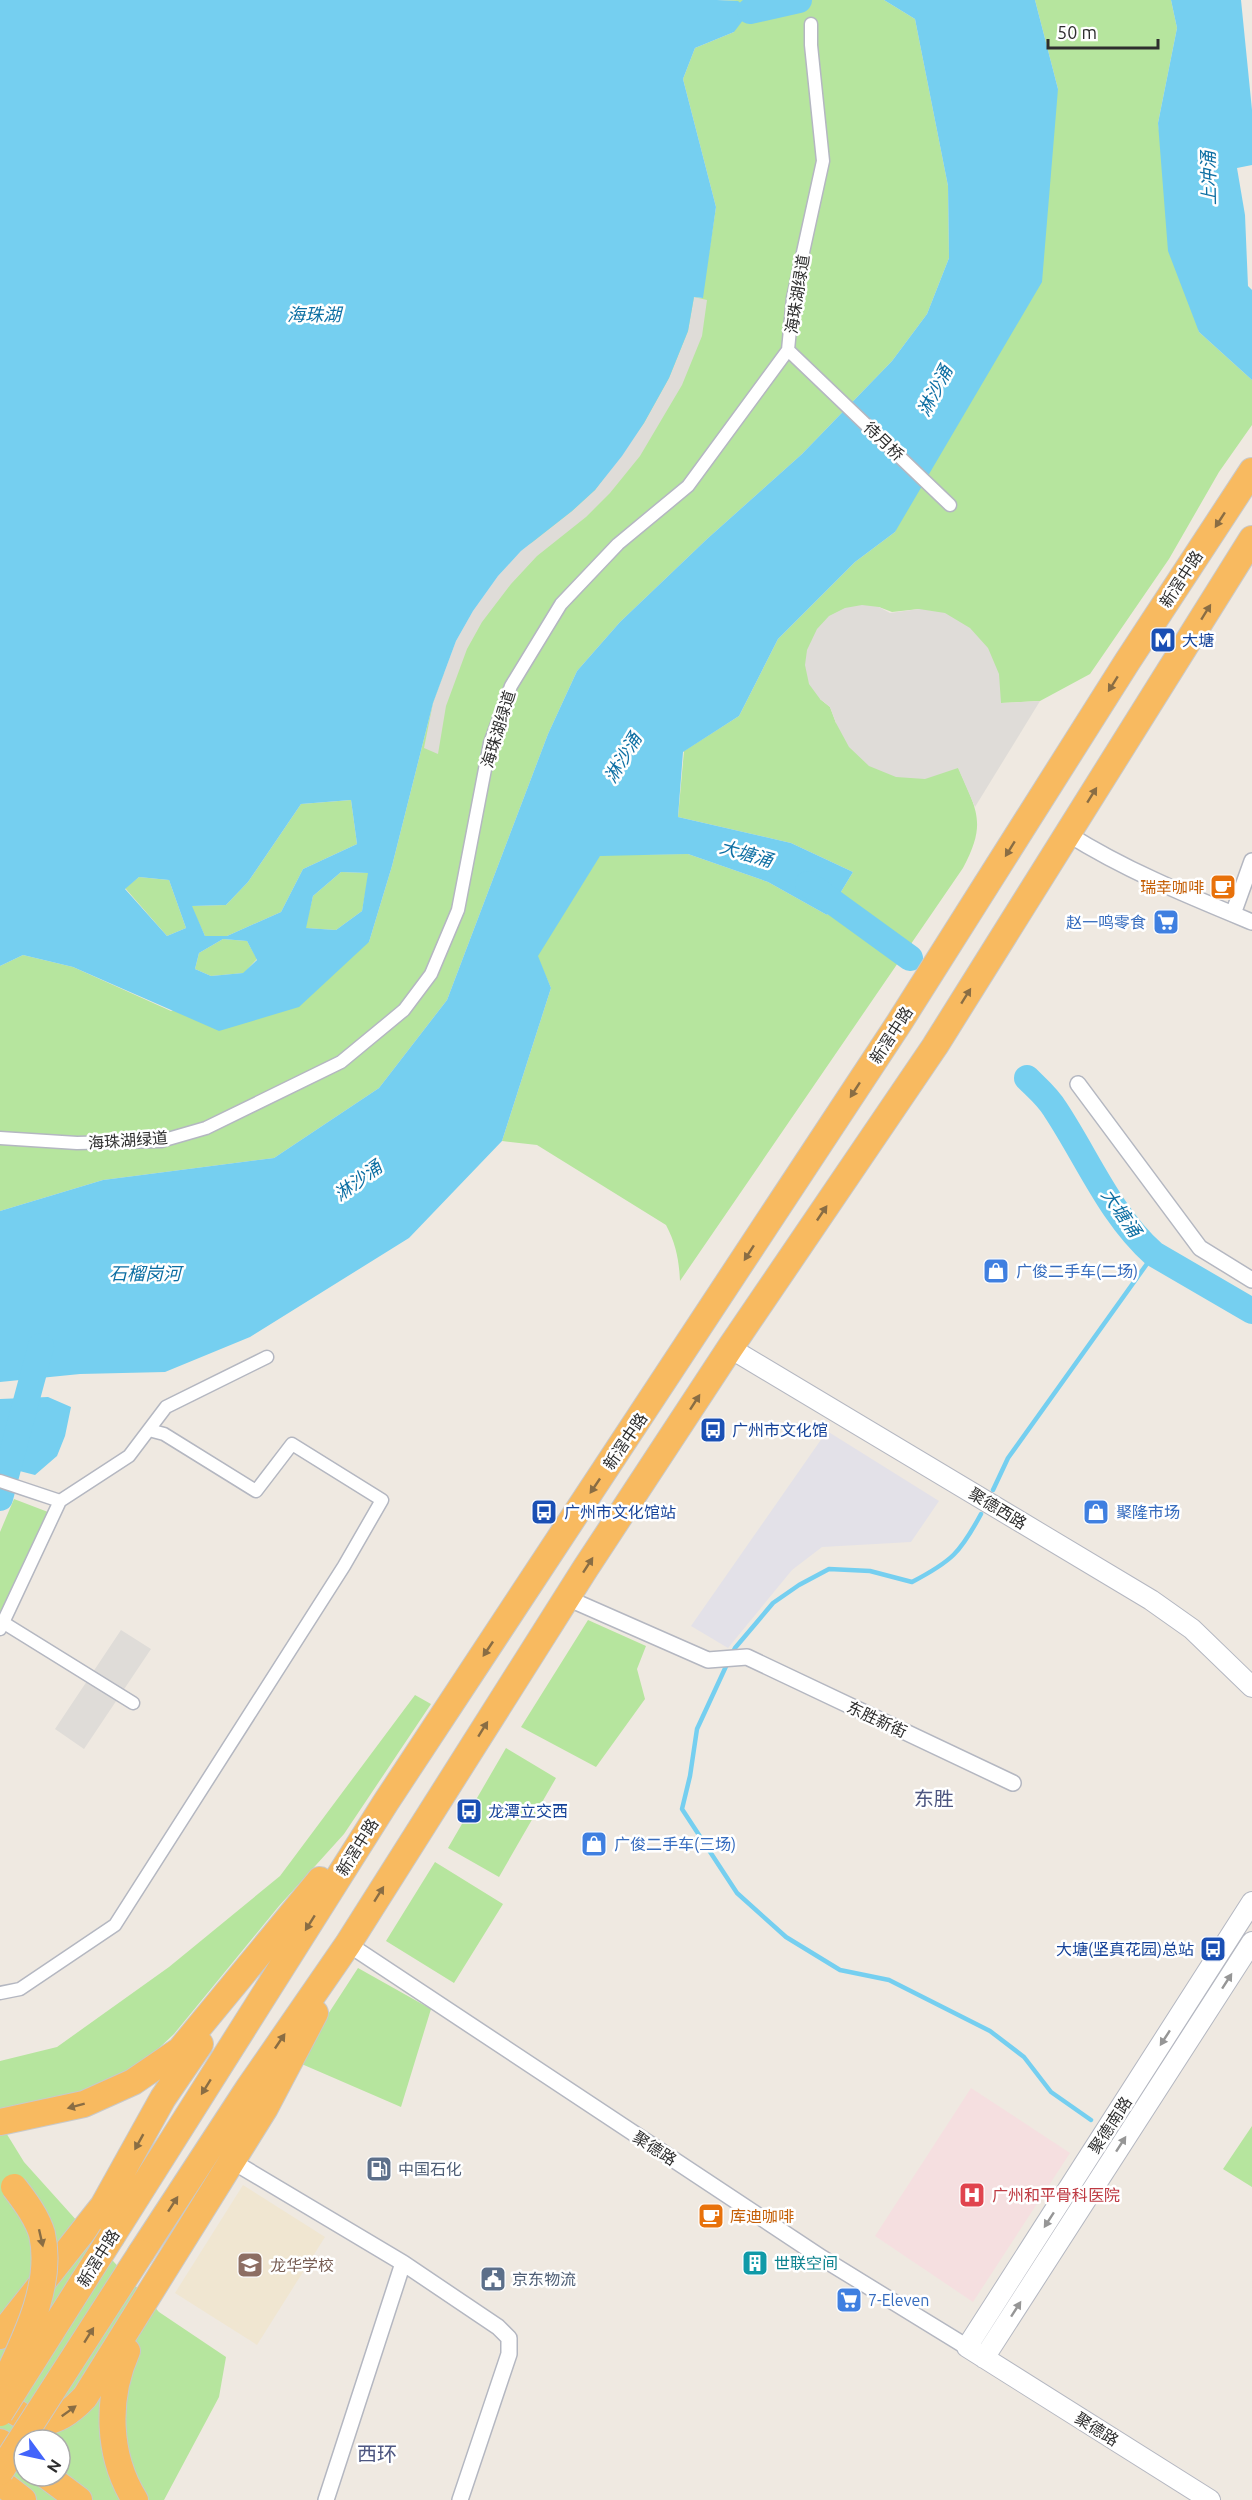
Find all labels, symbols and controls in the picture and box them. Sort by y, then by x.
scale bar [1048,12,1158,50]
text: 50 m [1057,22,1097,42]
water label: 上冲涌 [1197,149,1218,205]
street label: 海珠湖绿道 [782,253,812,335]
water label: 海珠湖 [287,304,344,324]
water label: 淋沙涌 [913,360,956,419]
street label: 待月桥 [860,418,908,464]
one-way arrow [1215,512,1226,529]
street label: 新滘中路 [1156,547,1206,611]
one-way arrow [1201,604,1212,620]
metro station icon: 大塘 [1148,625,1178,655]
place label: 大塘 [1182,631,1214,649]
one-way arrow [1108,675,1119,692]
street label: 海珠湖绿道 [478,688,518,770]
water label: 淋沙涌 [600,727,646,786]
one-way arrow [1086,787,1097,803]
water label: 大塘涌 [718,836,777,871]
one-way arrow [1004,841,1015,857]
cafe icon: 瑞幸咖啡 [1208,872,1238,902]
place label: 瑞幸咖啡 [1140,878,1204,896]
supermarket icon: 赵一鸣零食 [1151,907,1181,937]
place label: 赵一鸣零食 [1066,913,1146,931]
one-way arrow [960,988,971,1004]
street label: 新滘中路 [866,1003,916,1067]
one-way arrow [850,1082,861,1098]
street label: 海珠湖绿道 [87,1128,169,1152]
water label: 淋沙涌 [330,1155,387,1204]
water label: 大塘涌 [1098,1185,1147,1242]
one-way arrow [816,1205,827,1221]
one-way arrow [743,1245,755,1261]
shop icon: 广俊二手车(二场) [981,1256,1011,1286]
place label: 广俊二手车(二场) [1016,1262,1138,1281]
water label: 石榴岗河 [109,1263,184,1283]
one-way arrow [689,1394,701,1410]
street label: 新滘中路 [600,1409,650,1473]
bus stop icon: 广州市文化馆 [698,1415,728,1445]
place label: 广州市文化馆 [732,1421,828,1439]
one-way arrow [590,1478,601,1494]
street label: 聚德西路 [966,1484,1030,1532]
bus stop icon: 广州市文化馆站 [529,1497,559,1527]
shop icon: 聚隆市场 [1081,1497,1111,1527]
place label: 广州市文化馆站 [564,1503,676,1521]
place label: 聚隆市场 [1116,1503,1180,1521]
one-way arrow [582,1557,593,1573]
one-way arrow [482,1641,493,1657]
street label: 东胜新街 [844,1697,910,1741]
one-way arrow [478,1721,489,1738]
district label: 东胜 [914,1787,954,1810]
bus stop icon: 龙潭立交西 [454,1796,484,1826]
place label: 龙潭立交西 [488,1802,568,1820]
street label: 新滘中路 [332,1815,382,1879]
shop icon: 广俊二手车(三场) [579,1829,609,1859]
place label: 广俊二手车(三场) [614,1835,736,1854]
one-way arrow [374,1886,385,1902]
one-way arrow [304,1914,315,1931]
bus stop icon: 大塘(坚真花园)总站 [1198,1934,1228,1964]
place label: 大塘(坚真花园)总站 [1056,1940,1194,1959]
one-way arrow [1221,1973,1232,1989]
one-way arrow [1160,2030,1171,2046]
one-way arrow [274,2034,286,2050]
one-way arrow [200,2079,211,2096]
street label: 聚德南路 [1085,2093,1135,2157]
one-way arrow [67,2102,85,2111]
street label: 聚德路 [630,2127,680,2169]
one-way arrow [134,2133,144,2150]
one-way arrow [1115,2137,1127,2153]
fuel station icon: 中国石化 [364,2154,394,2184]
place label: 中国石化 [398,2160,462,2178]
hospital icon: 广州和平骨科医院 [957,2180,987,2210]
place label: 广州和平骨科医院 [992,2186,1120,2204]
one-way arrow [167,2196,178,2212]
cafe icon: 库迪咖啡 [696,2201,726,2231]
place label: 库迪咖啡 [730,2207,794,2225]
one-way arrow [1043,2211,1054,2228]
street label: 新滘中路 [73,2226,123,2290]
one-way arrow [37,2229,47,2247]
building icon: 世联空间 [740,2248,770,2278]
school or university icon: 龙华学校 [235,2250,265,2280]
place label: 世联空间 [774,2254,838,2272]
place label: 龙华学校 [270,2256,334,2274]
public building icon: 京东物流 [478,2264,508,2294]
place label: 京东物流 [512,2270,576,2288]
supermarket icon: 7-Eleven [834,2285,864,2315]
place label: 7-Eleven [868,2291,929,2309]
one-way arrow [1010,2300,1021,2317]
one-way arrow [83,2327,94,2343]
one-way arrow [61,2405,77,2417]
street label: 聚德路 [1072,2409,1122,2449]
north arrow [12,2428,72,2488]
district label: 西环 [357,2442,397,2465]
text: N [44,2456,65,2476]

